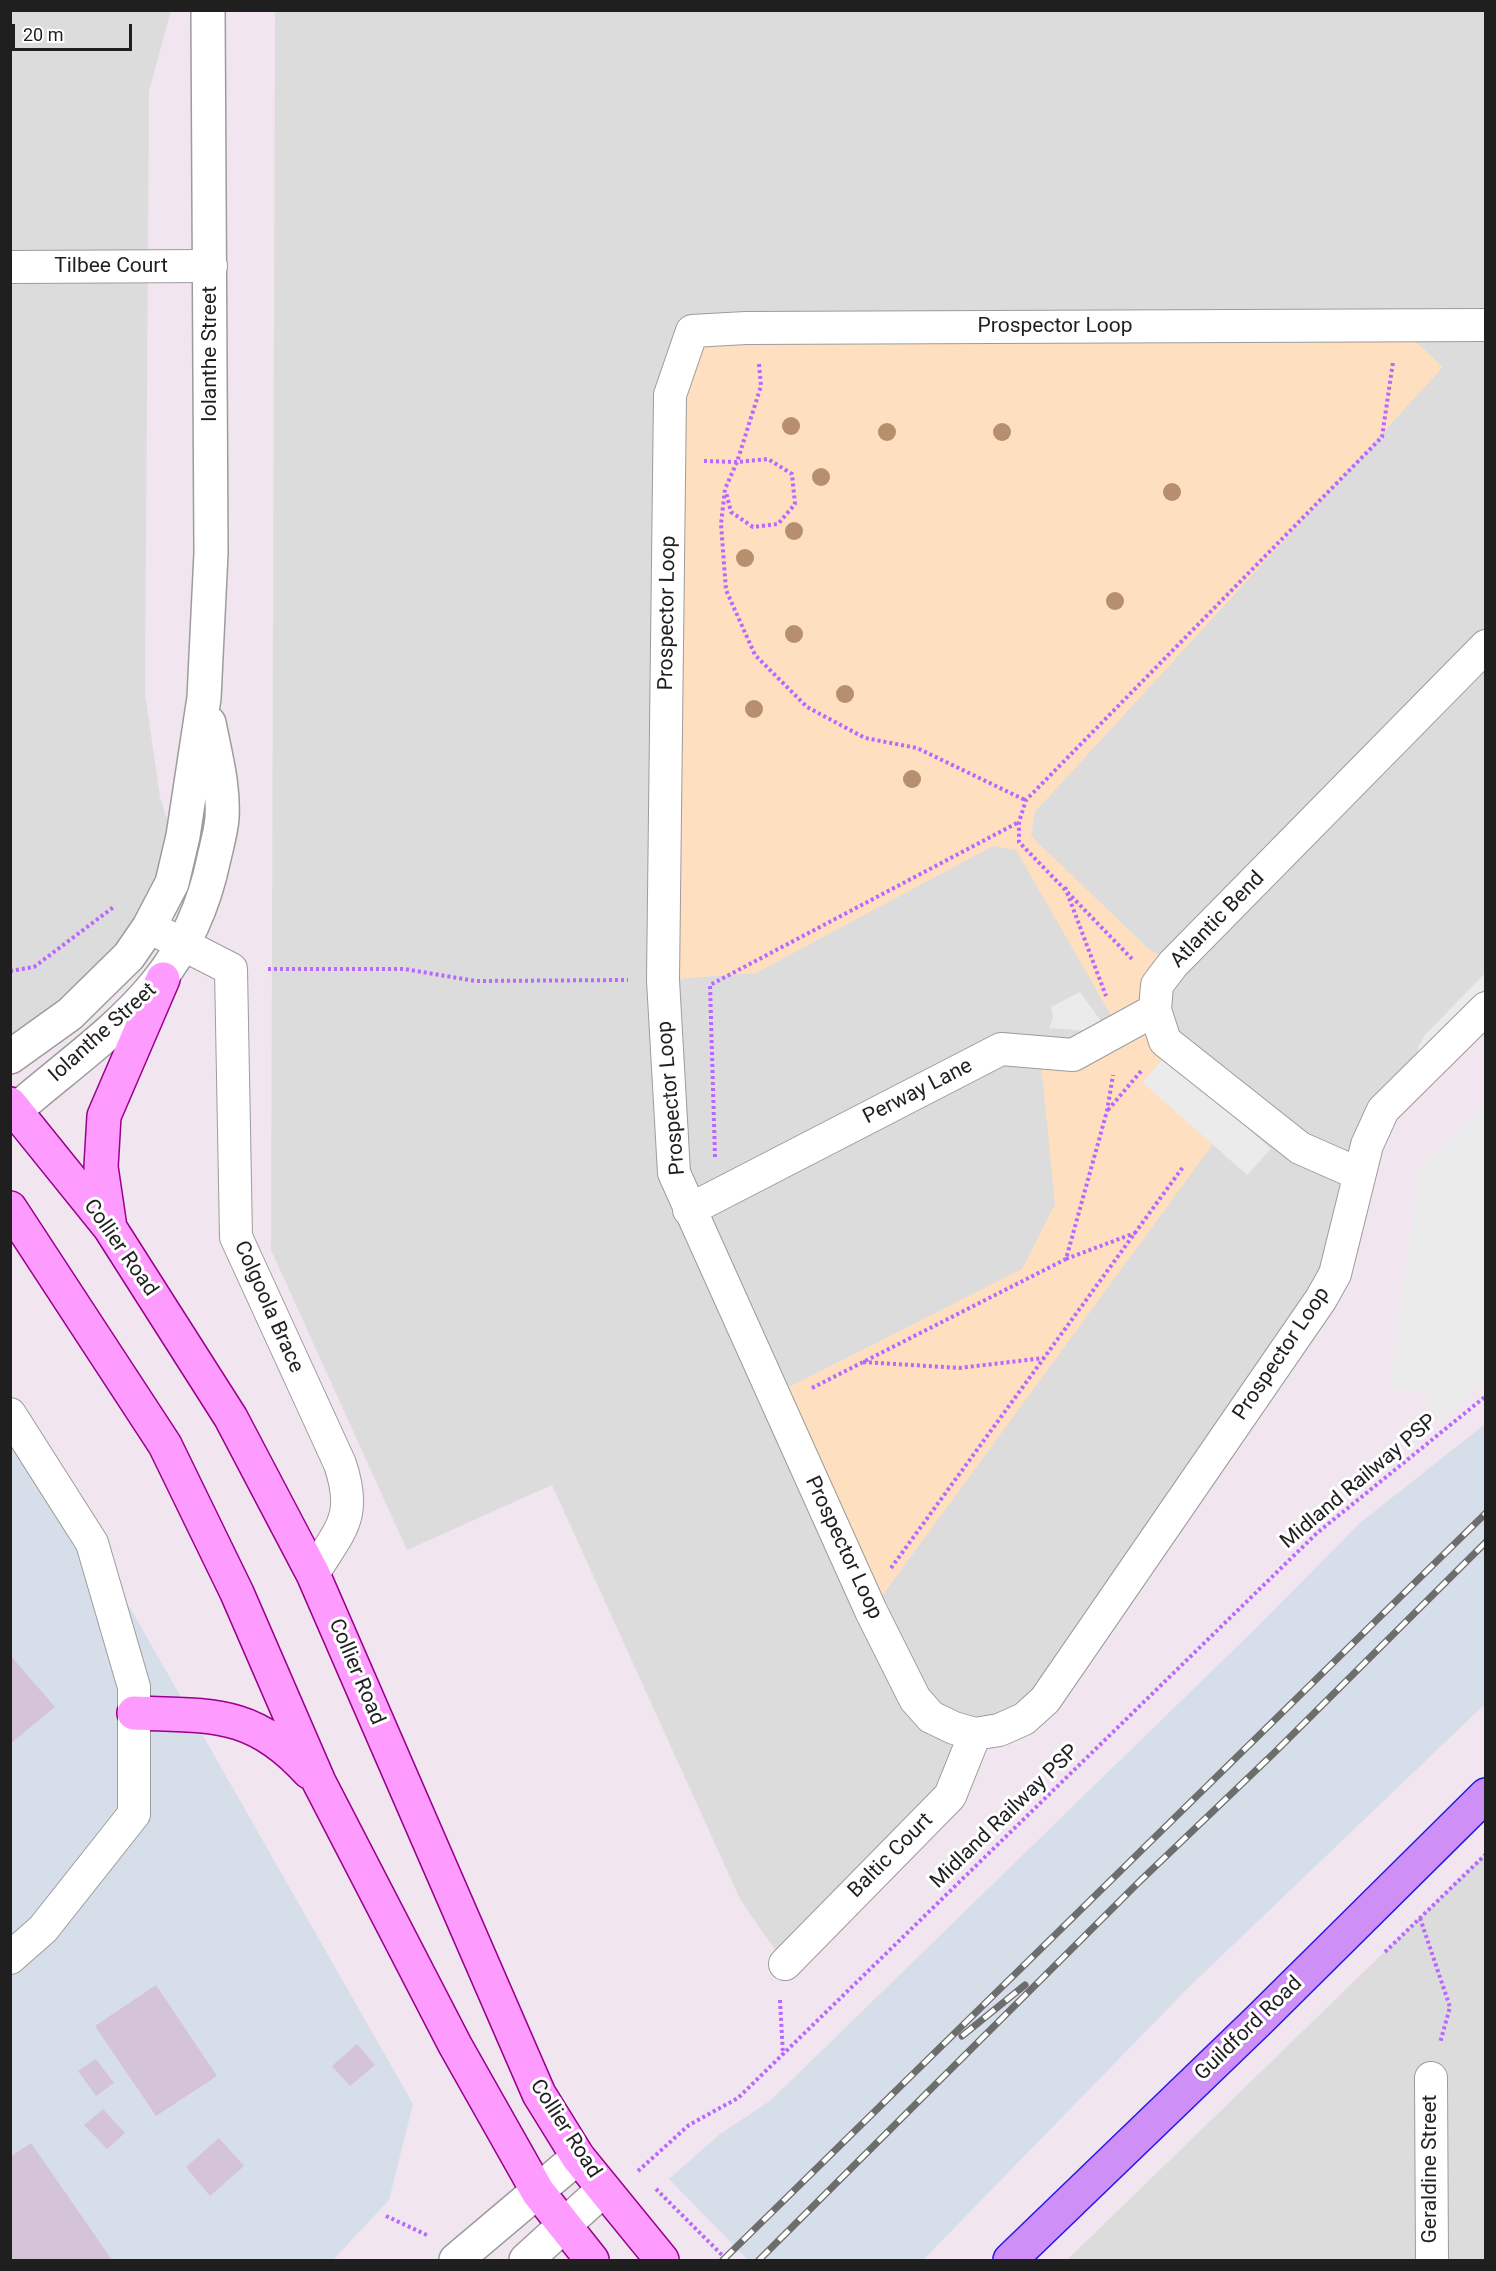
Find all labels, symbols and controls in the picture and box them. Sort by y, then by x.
scale bar [15,12,135,50]
text: 20 m [23,24,63,45]
street label: Tilbee Court [54,254,168,280]
street label: Iolanthe Street [198,286,224,422]
street label: Prospector Loop [978,314,1132,340]
street label: Prospector Loop [654,535,682,691]
street label: Atlantic Bend [1166,867,1270,973]
street label: Iolanthe Street [44,978,162,1088]
street label: Prospector Loop [653,1020,691,1176]
street label: Perway Lane [859,1054,977,1130]
street label: Collier Road [77,1195,163,1301]
street label: Colgoola Brace [228,1237,308,1377]
street label: Prospector Loop [1228,1283,1336,1425]
street label: Midland Railway PSP [1276,1409,1442,1555]
street label: Prospector Loop [799,1472,887,1624]
street label: Collier Road [322,1615,390,1729]
street label: Midland Railway PSP [926,1740,1084,1894]
street label: Baltic Court [843,1808,939,1904]
street label: Guildford Road [1190,1972,1308,2086]
street label: Collier Road [524,2075,606,2183]
street label: Geraldine Street [1418,2095,1444,2243]

